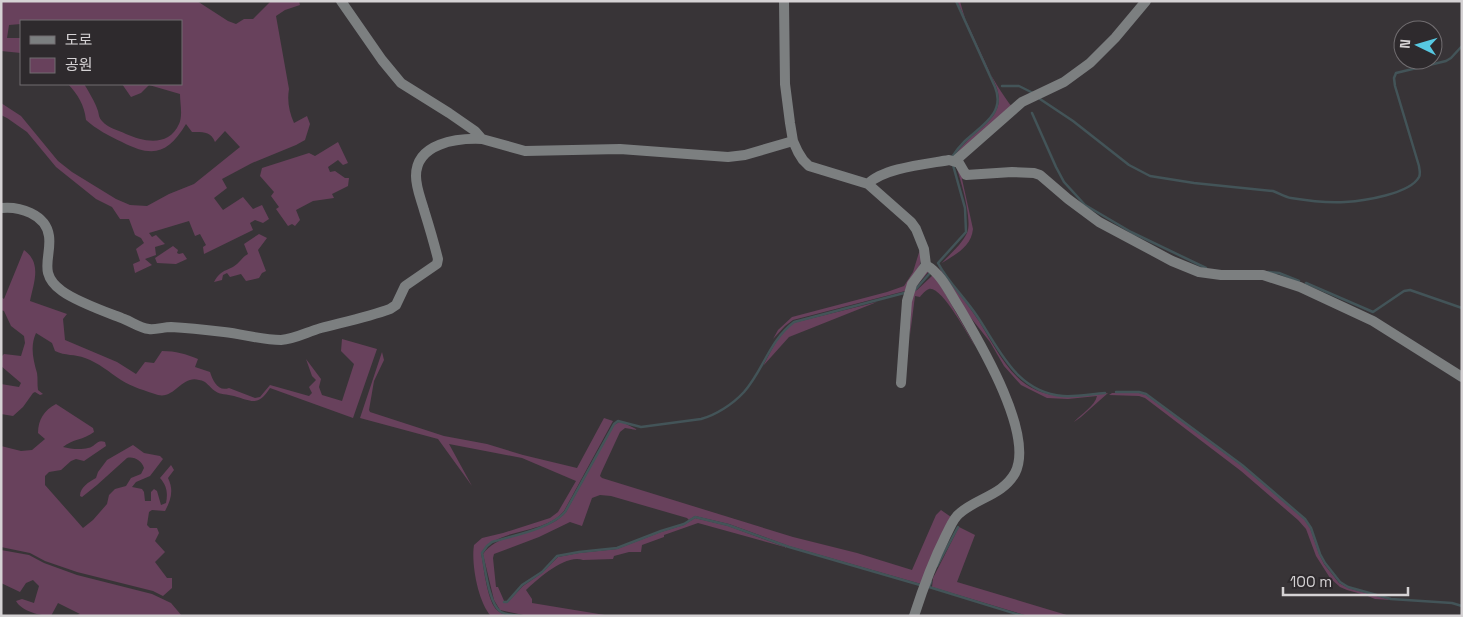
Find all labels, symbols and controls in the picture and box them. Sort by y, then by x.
legend [20,20,182,85]
north arrow [1393,20,1443,70]
text: 도로 [65,30,93,49]
text: N [1396,38,1414,49]
text: 공원 [65,55,93,74]
scale bar [1283,564,1408,596]
text: 100 m [1290,572,1332,591]

